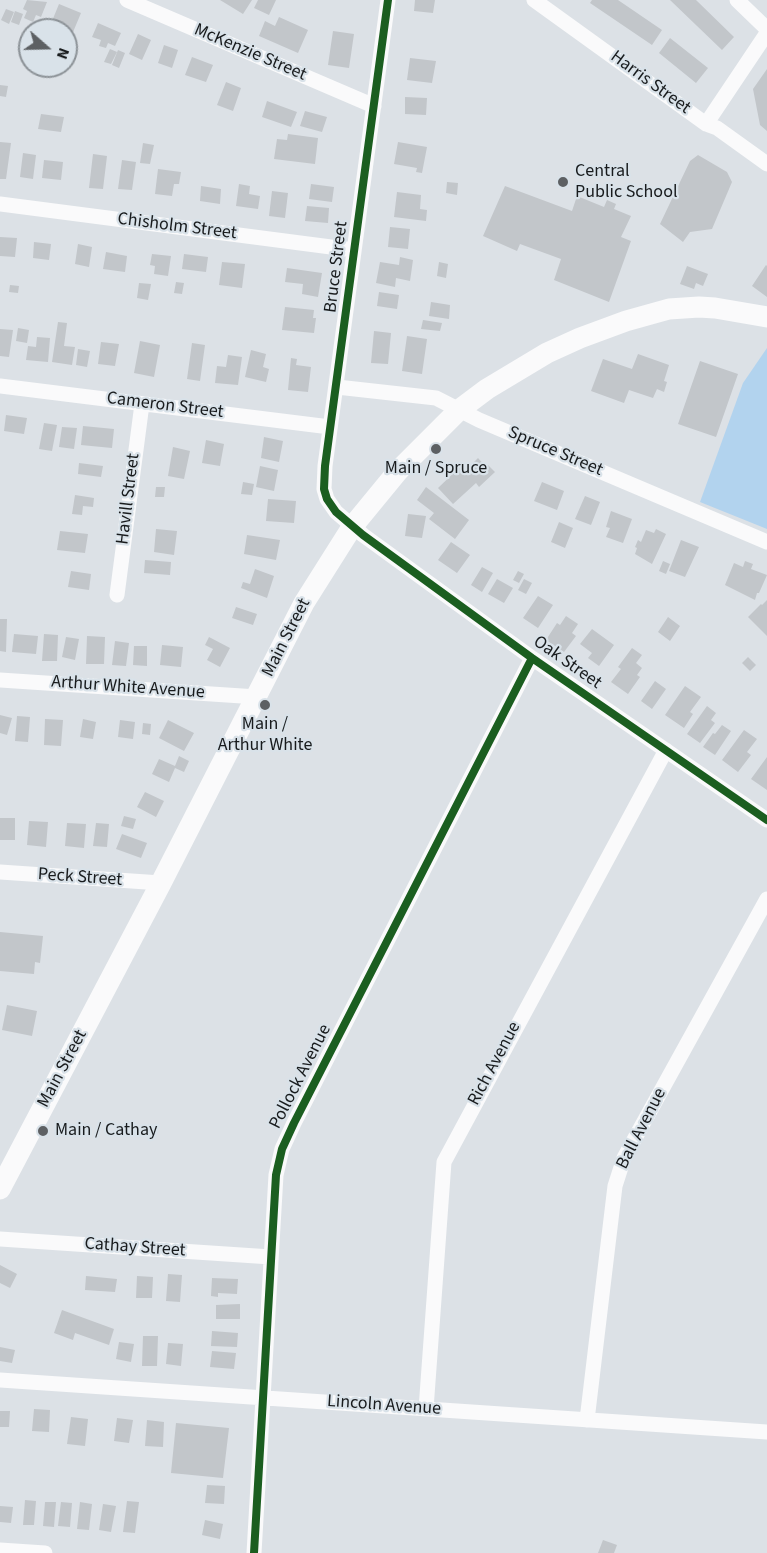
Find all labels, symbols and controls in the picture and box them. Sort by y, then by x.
north arrow [18,18,78,78]
street label: McKenzie Street [191,20,309,86]
text: N [51,45,75,62]
street label: Harris Street [606,47,694,119]
place label: Central Public School [575,161,677,204]
marker: Central Public School [556,175,570,189]
street label: Chisholm Street [116,209,238,245]
street label: Bruce Street [321,220,353,314]
street label: Cameron Street [105,388,225,424]
street label: Spruce Street [504,422,606,482]
marker: Main / Spruce [429,442,443,456]
street label: Havill Street [113,452,145,546]
place label: Main / Spruce [385,458,487,480]
street label: Main Street [258,595,316,681]
street label: Oak Street [529,632,605,694]
street label: Arthur White Avenue [51,672,205,704]
marker: Main / Arthur White [258,698,272,712]
place label: Main / Arthur White [218,714,312,756]
street label: Peck Street [37,864,123,892]
street label: Rich Avenue [464,1018,526,1110]
street label: Pollock Avenue [265,1021,337,1133]
street label: Main Street [33,1026,93,1112]
street label: Ball Avenue [612,1085,672,1173]
place label: Main / Cathay [55,1120,157,1142]
marker: Main / Cathay [36,1124,50,1138]
street label: Cathay Street [84,1234,186,1262]
street label: Lincoln Avenue [326,1391,442,1421]

